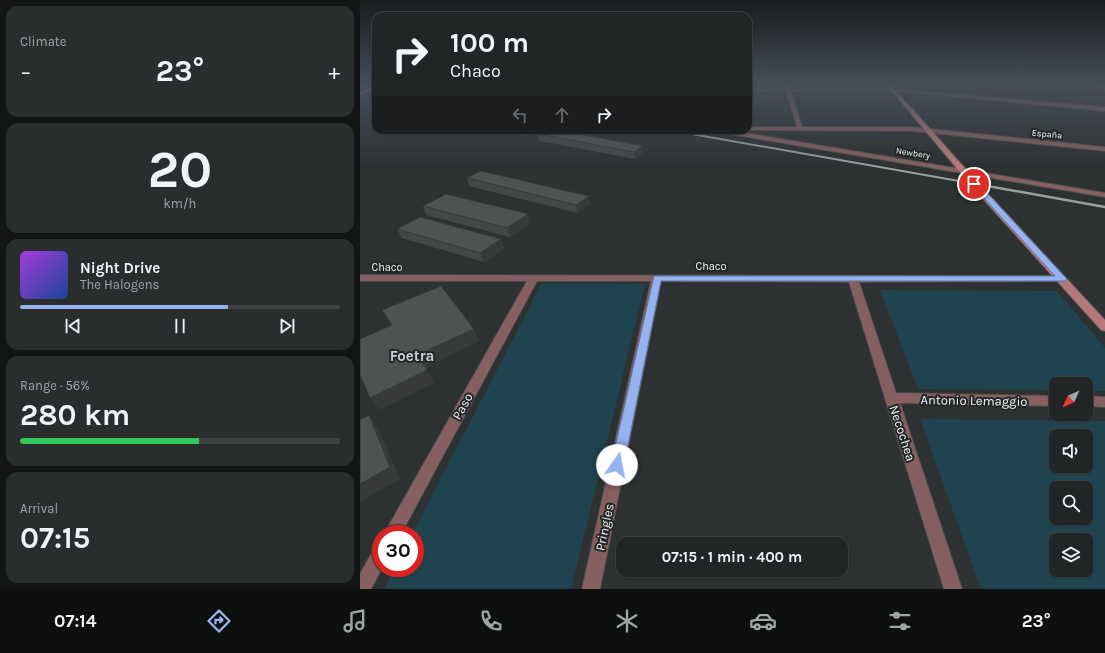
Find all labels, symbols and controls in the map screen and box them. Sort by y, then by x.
text: 100 m [450,26,529,59]
icon: right [384,28,436,80]
text: Climate [20,34,66,49]
text: 23° [156,53,204,89]
text: − [20,59,32,85]
text: + [328,59,340,85]
text: Chaco [450,60,501,82]
icon: left [509,104,531,126]
icon: ahead [551,104,573,126]
icon: right [593,104,615,126]
street label: España [1031,127,1063,141]
text: 20 [148,139,212,200]
street label: Newbery [895,145,932,161]
pin [957,167,991,201]
icon: arrive [963,173,985,195]
text: km/h [164,196,196,211]
text: Night Drive [80,259,160,277]
street label: Chaco [695,260,727,273]
street label: Chaco [371,261,403,274]
text: The Halogens [80,277,159,292]
icon: previous [62,315,84,337]
icon: pause [169,315,191,337]
icon: next [276,315,298,337]
district label: Foetra [390,347,434,365]
north arrow [1049,377,1093,421]
map controls [1049,377,1093,577]
text: Range · 56% [20,378,90,393]
street label: Paso [449,390,476,422]
street label: Antonio Lemaggio [920,392,1028,409]
text: 280 km [20,397,130,433]
street label: Necochea [886,403,919,463]
button: sound [1049,429,1093,473]
position arrow [596,444,638,486]
button: search [1049,481,1093,525]
text: Arrival [20,501,58,516]
street label: Pringles [592,502,617,552]
text: 07:15 [20,520,90,556]
speed limit sign: 30 [372,525,424,577]
button: layers [1049,533,1093,577]
text: 07:15 · 1 min · 400 m [662,548,802,566]
icon: directions [205,607,233,635]
icon: music [341,607,369,635]
icon: phone [477,607,505,635]
icon: climate [613,607,641,635]
icon: car [749,607,777,635]
icon: filters [886,607,914,635]
text: 07:14 [54,610,96,632]
text: 23° [1022,610,1051,632]

